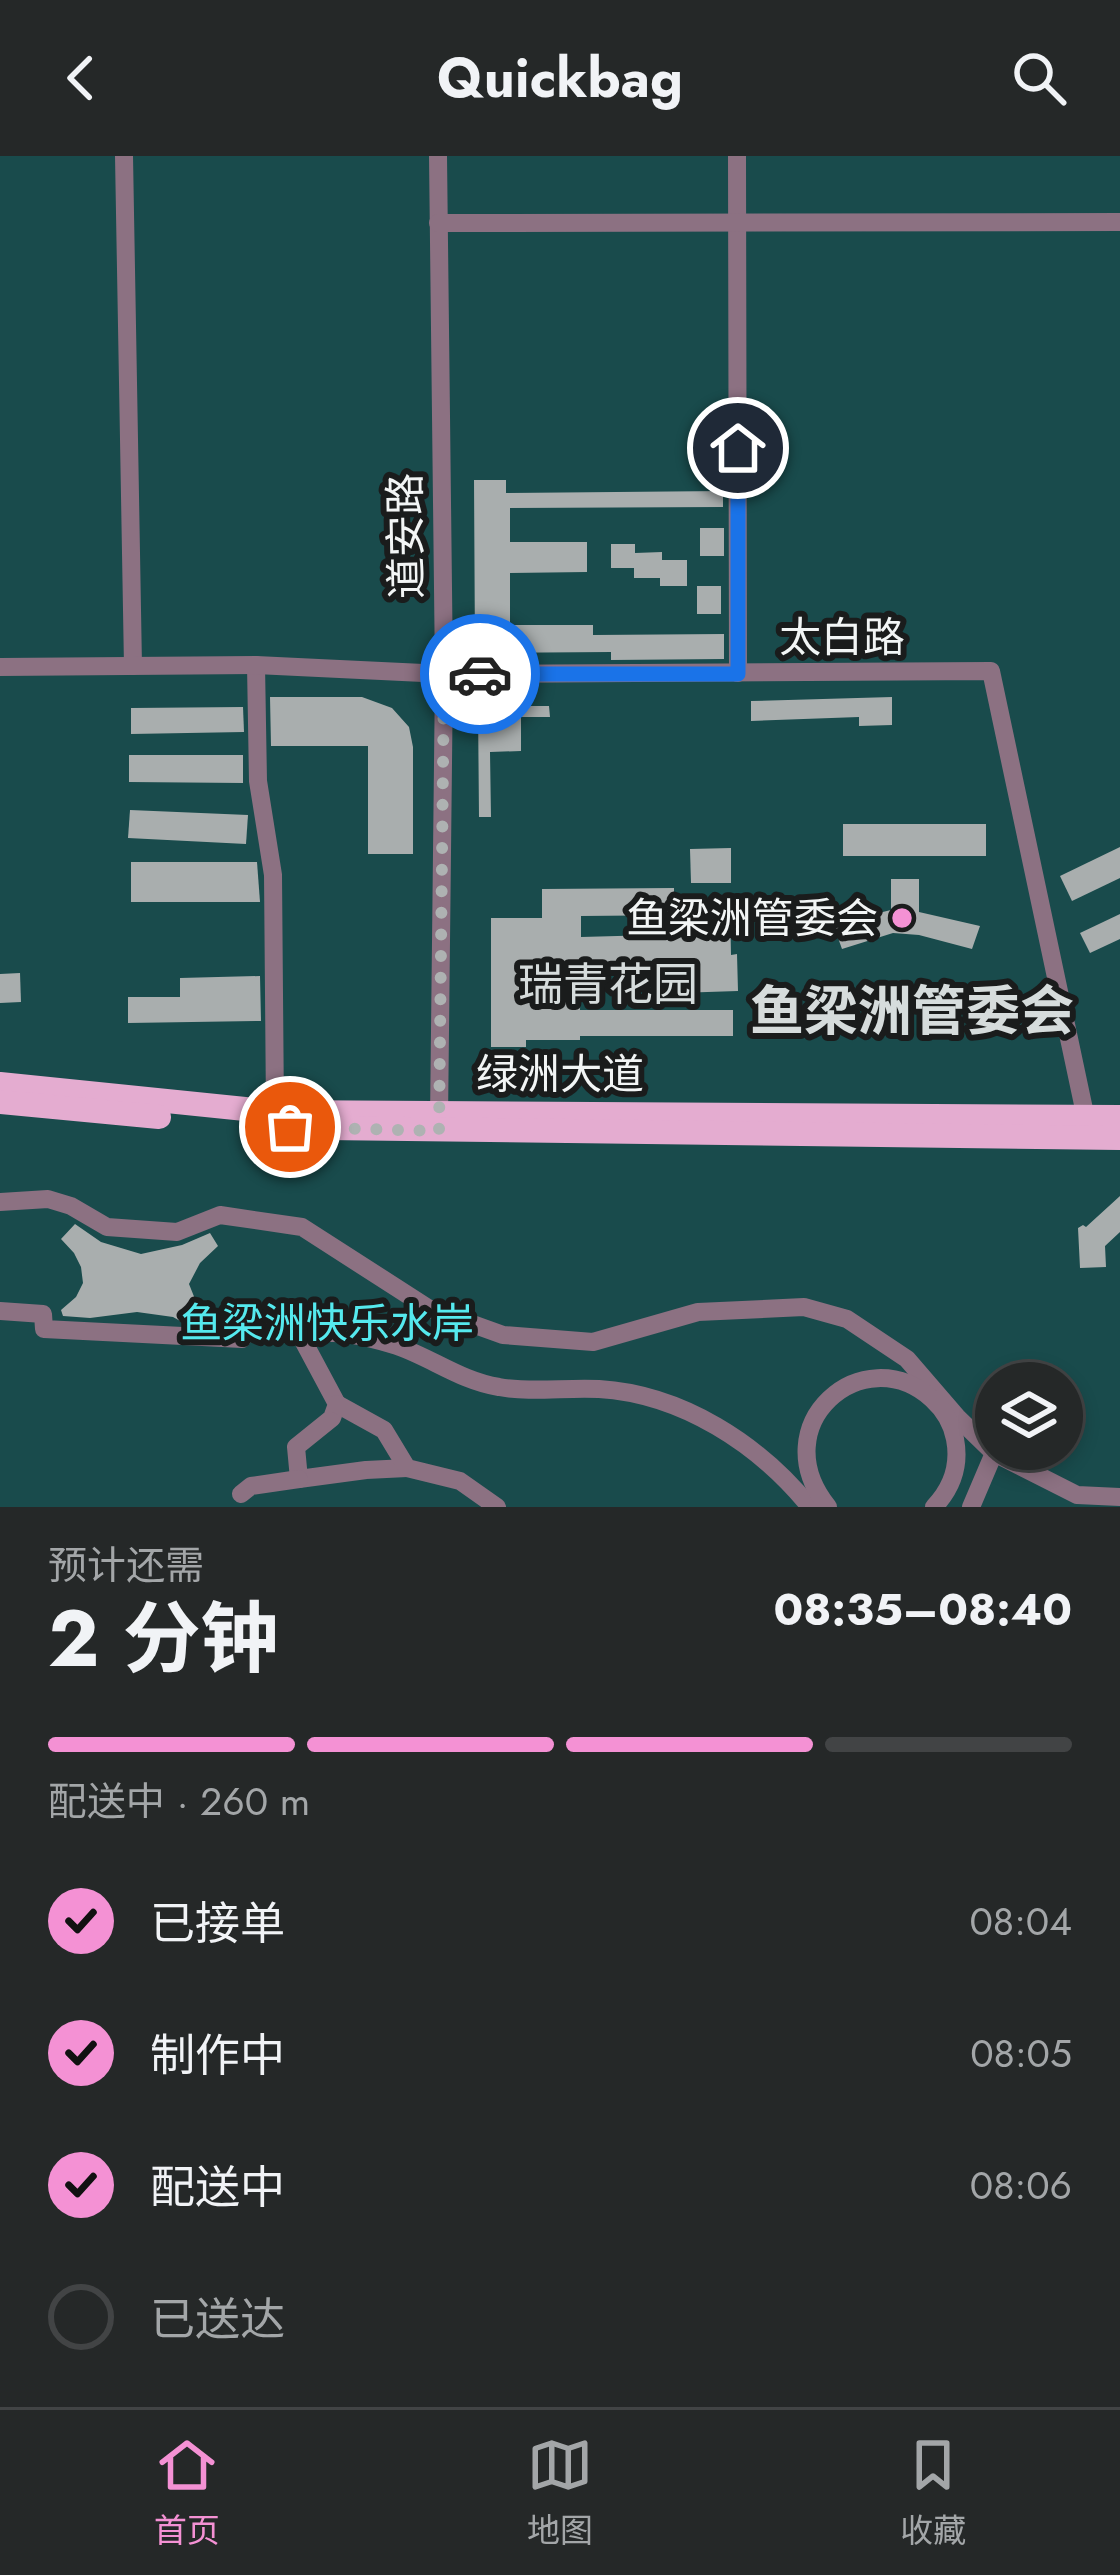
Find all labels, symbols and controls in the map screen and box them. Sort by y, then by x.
text: Quickbag [437,39,683,117]
icon: back [48,45,114,111]
icon: search [1006,45,1072,111]
pin [687,397,789,499]
icon: home [705,415,771,481]
street label: 道安路 [374,472,438,600]
street label: 太白路 [779,607,905,668]
courier [420,614,540,734]
icon: car [447,641,513,707]
place label: 鱼梁洲管委会 [626,888,878,949]
marker: 鱼梁洲管委会 [889,905,915,931]
district label: 瑞青花园 [518,952,698,1017]
district label: 鱼梁洲管委会 [750,972,1074,1050]
street label: 绿洲大道 [476,1044,644,1105]
pin [239,1076,341,1178]
icon: bag [257,1094,323,1160]
park label: 鱼梁洲快乐水岸 [180,1293,474,1354]
map controls [975,1362,1083,1470]
button: layers [975,1362,1083,1470]
text: 预计还需 [48,1537,204,1594]
text: 08:35–08:40 [774,1577,1072,1642]
text: 2 分钟 [48,1583,279,1695]
text: 配送中 · 260 m [48,1773,310,1830]
icon: check [48,1888,114,1954]
text: 已接单 [150,1891,285,1956]
text: 08:04 [969,1893,1072,1950]
icon: check [48,2020,114,2086]
text: 制作中 [150,2023,285,2088]
text: 08:05 [970,2025,1072,2082]
icon: check [48,2152,114,2218]
text: 配送中 [150,2155,285,2220]
text: 08:06 [970,2157,1072,2214]
text: 已送达 [150,2287,285,2352]
tab: 首页 [154,2432,220,2554]
tab: 地图 [527,2432,593,2554]
tab: 收藏 [900,2432,966,2554]

